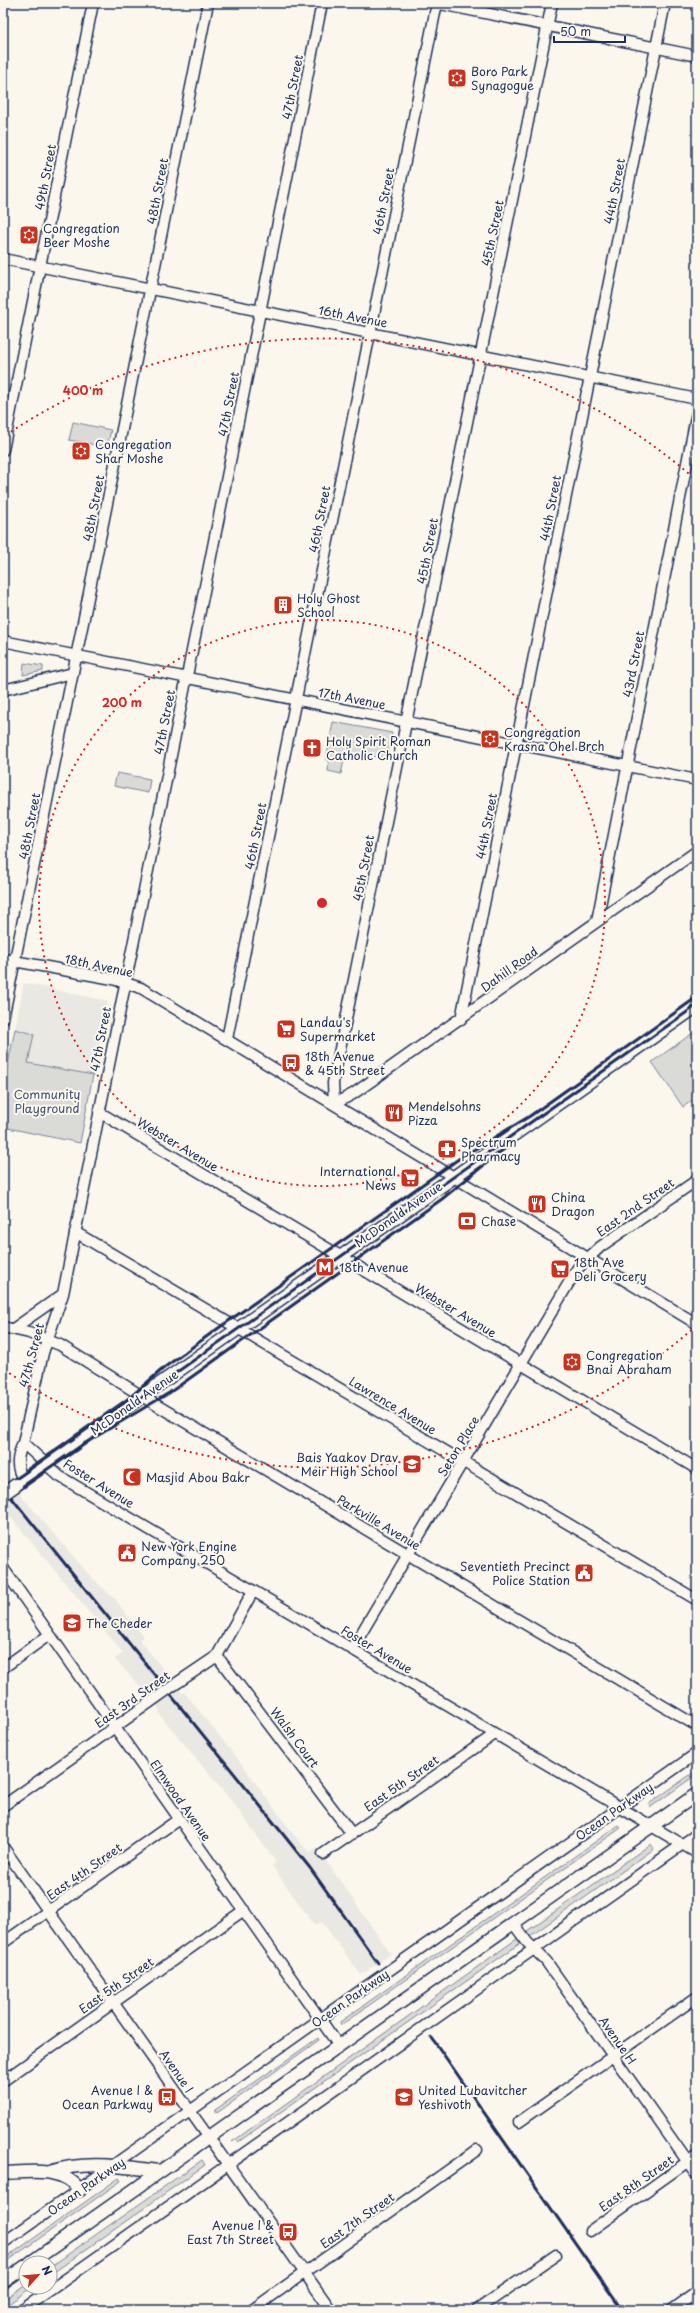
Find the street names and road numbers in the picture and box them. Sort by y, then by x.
street label: 47th Street [277,53,307,121]
street label: 49th Street [30,142,60,211]
street label: 48th Street [142,156,172,226]
street label: 44th Street [599,156,629,225]
street label: 46th Street [368,166,398,236]
street label: 45th Street [476,198,508,268]
street label: 16th Avenue [317,300,389,332]
street label: 47th Street [213,370,243,438]
street label: 48th Street [78,473,108,543]
street label: 44th Street [535,473,565,542]
street label: 46th Street [304,484,334,554]
street label: 45th Street [412,516,442,586]
street label: 43rd Street [618,629,648,699]
street label: 17th Avenue [317,683,388,713]
street label: 47th Street [149,688,179,756]
street label: 48th Street [14,791,44,861]
street label: 44th Street [471,791,501,860]
street label: 46th Street [240,801,270,871]
street label: 45th Street [348,833,378,903]
street label: Dahill Road [477,942,541,996]
street label: 18th Avenue [63,949,135,981]
street label: 47th Street [85,1005,115,1073]
street label: Webster Avenue [134,1112,223,1176]
street label: East 2nd Street [593,1173,678,1241]
street label: McDonald Avenue [350,1177,446,1251]
street label: Webster Avenue [412,1278,501,1342]
street label: 47th Street [14,1321,48,1389]
street label: McDonald Avenue [86,1365,182,1439]
street label: Lawrence Avenue [346,1372,440,1438]
street label: Seton Place [433,1412,483,1480]
street label: Foster Avenue [60,1454,138,1512]
street label: Parkville Avenue [334,1490,425,1554]
street label: Foster Avenue [338,1621,417,1678]
street label: East 3rd Street [91,1666,173,1732]
street label: Walsh Court [266,1703,324,1771]
street label: East 5th Street [360,1751,442,1815]
street label: Elmwood Avenue [146,1756,216,1845]
street label: Ocean Parkway [572,1778,656,1844]
street label: East 4th Street [43,1838,125,1904]
street label: East 5th Street [75,1953,157,2017]
street label: Ocean Parkway [308,1965,392,2031]
street label: Avenue H [595,2012,641,2068]
street label: Avenue I [156,2046,198,2096]
street label: East 8th Street [595,2151,677,2215]
street label: Ocean Parkway [44,2153,128,2219]
street label: East 7th Street [316,2188,398,2252]

